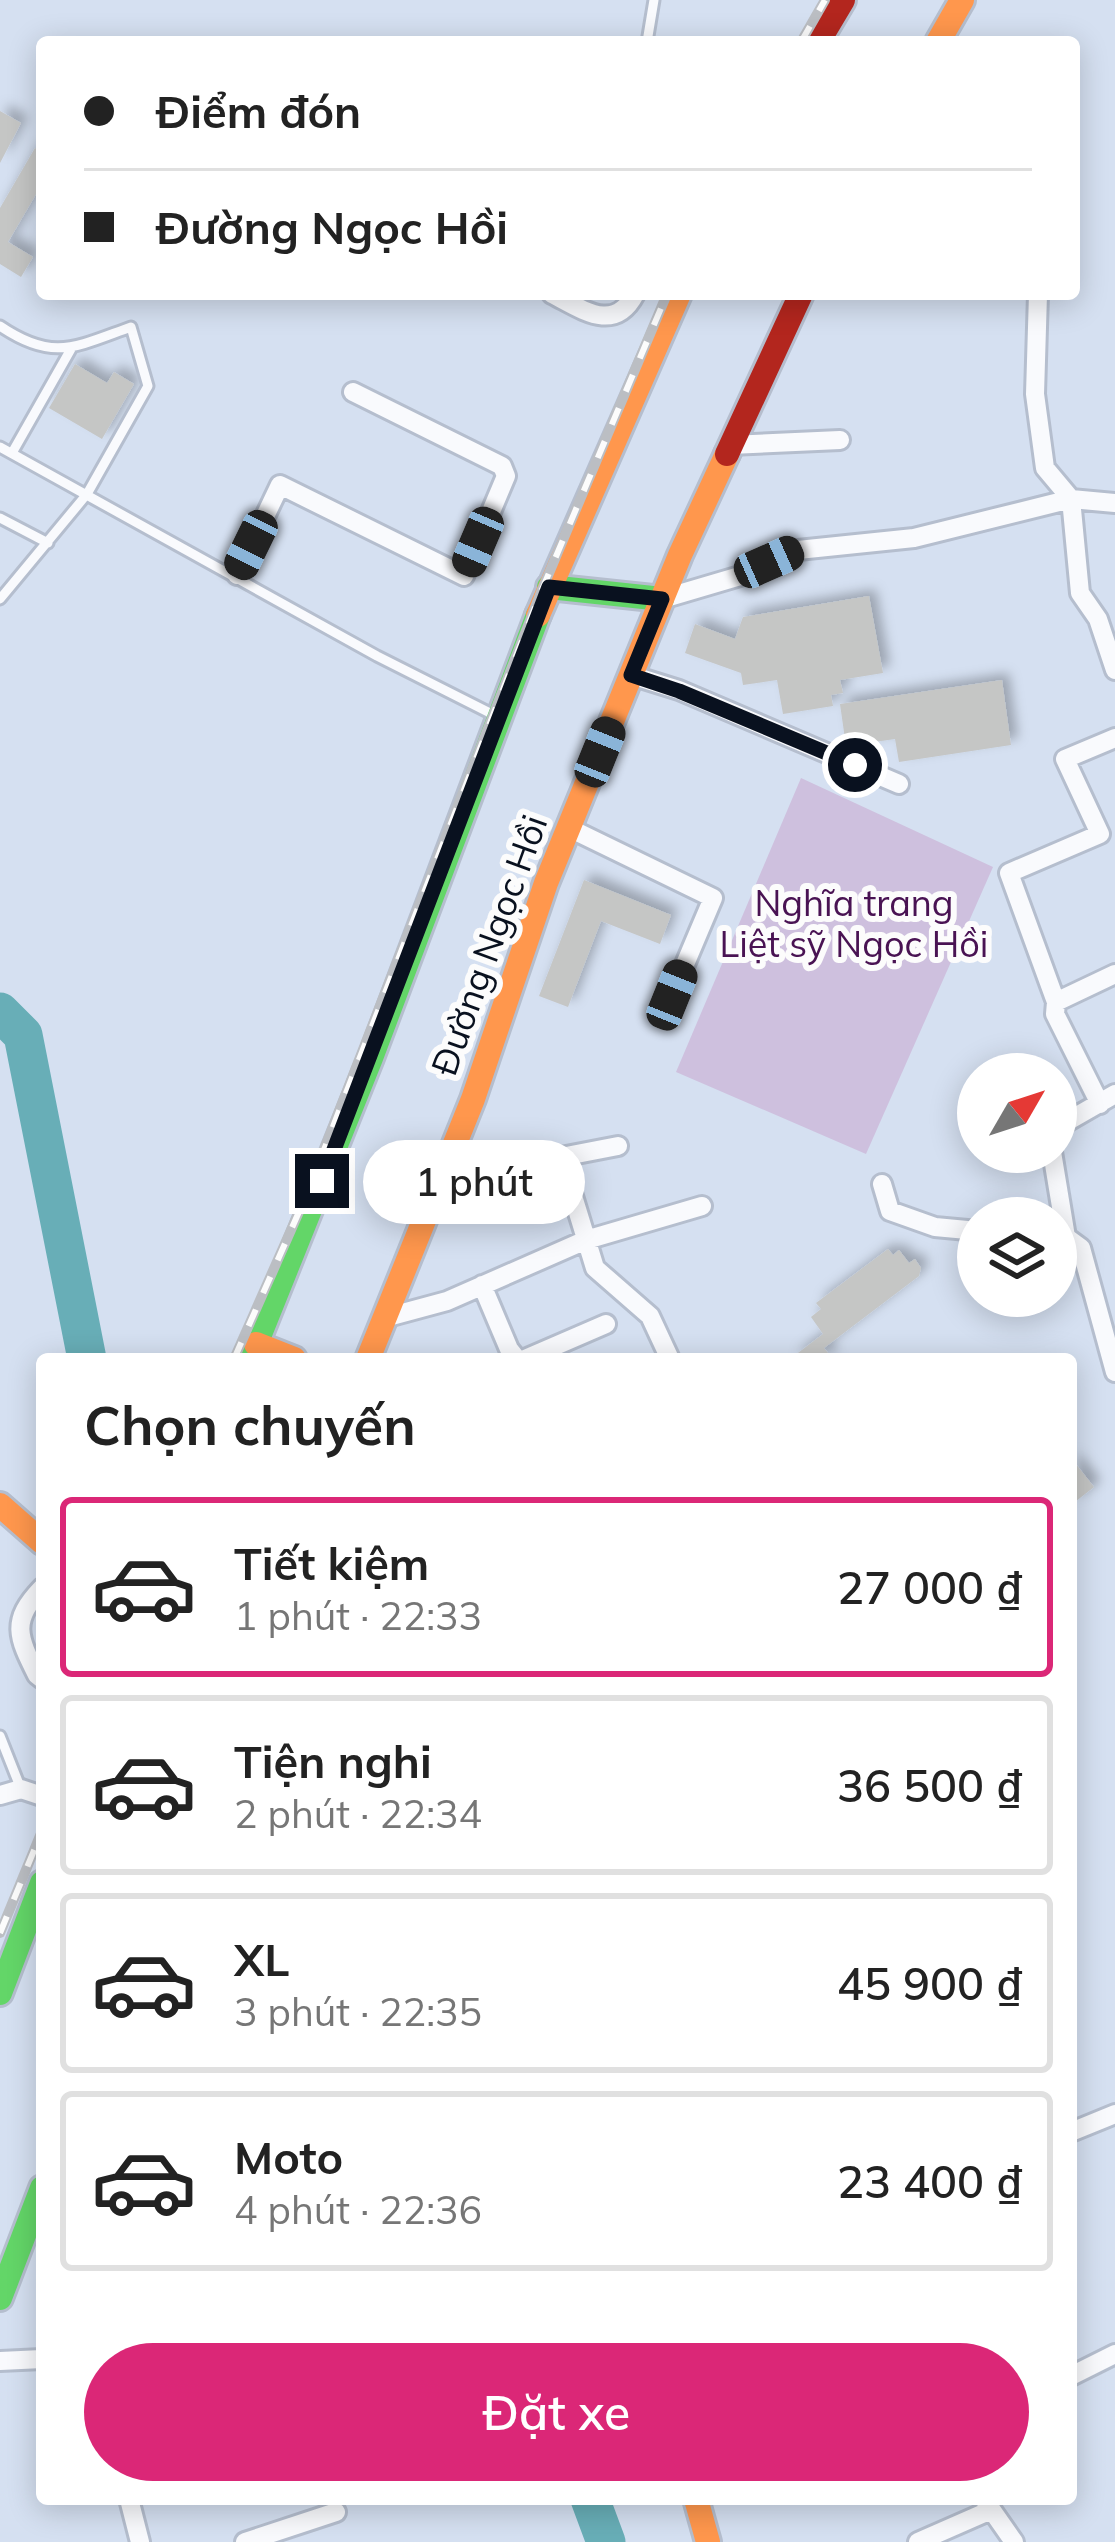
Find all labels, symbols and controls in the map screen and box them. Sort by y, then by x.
text: Điểm đón [156,83,361,139]
text: Đường Ngọc Hồi [156,199,508,255]
car [447,502,509,582]
car [219,505,283,585]
car [729,531,809,593]
car [570,712,630,792]
route start [828,738,882,792]
street label: Đường Ngọc Hồi [421,809,556,1081]
park label: Nghĩa trang Liệt sỹ Ngọc Hồi [720,880,988,966]
car [642,955,702,1035]
north arrow [957,1053,1077,1173]
map controls [957,1053,1077,1317]
callout: 1 phút [364,1139,586,1223]
route end [295,1154,349,1208]
text: 1 phút [415,1157,533,1206]
button: layers [957,1197,1077,1317]
text: Chọn chuyến [84,1391,416,1459]
icon: car [90,1533,198,1641]
text: Tiết kiệm [234,1535,429,1591]
text: 27 000 ₫ [837,1559,1023,1615]
text: 1 phút · 22:33 [234,1591,482,1640]
icon: car [90,1731,198,1839]
text: Tiện nghi [234,1733,432,1789]
text: 36 500 ₫ [837,1757,1023,1813]
text: 2 phút · 22:34 [234,1789,482,1838]
icon: car [90,1929,198,2037]
text: XL [234,1931,289,1987]
text: 45 900 ₫ [837,1955,1023,2011]
text: 3 phút · 22:35 [234,1987,482,2036]
icon: car [90,2127,198,2235]
text: Moto [234,2129,343,2185]
text: 23 400 ₫ [837,2153,1023,2209]
text: 4 phút · 22:36 [234,2185,482,2234]
button: Đặt xe [84,2343,1029,2481]

